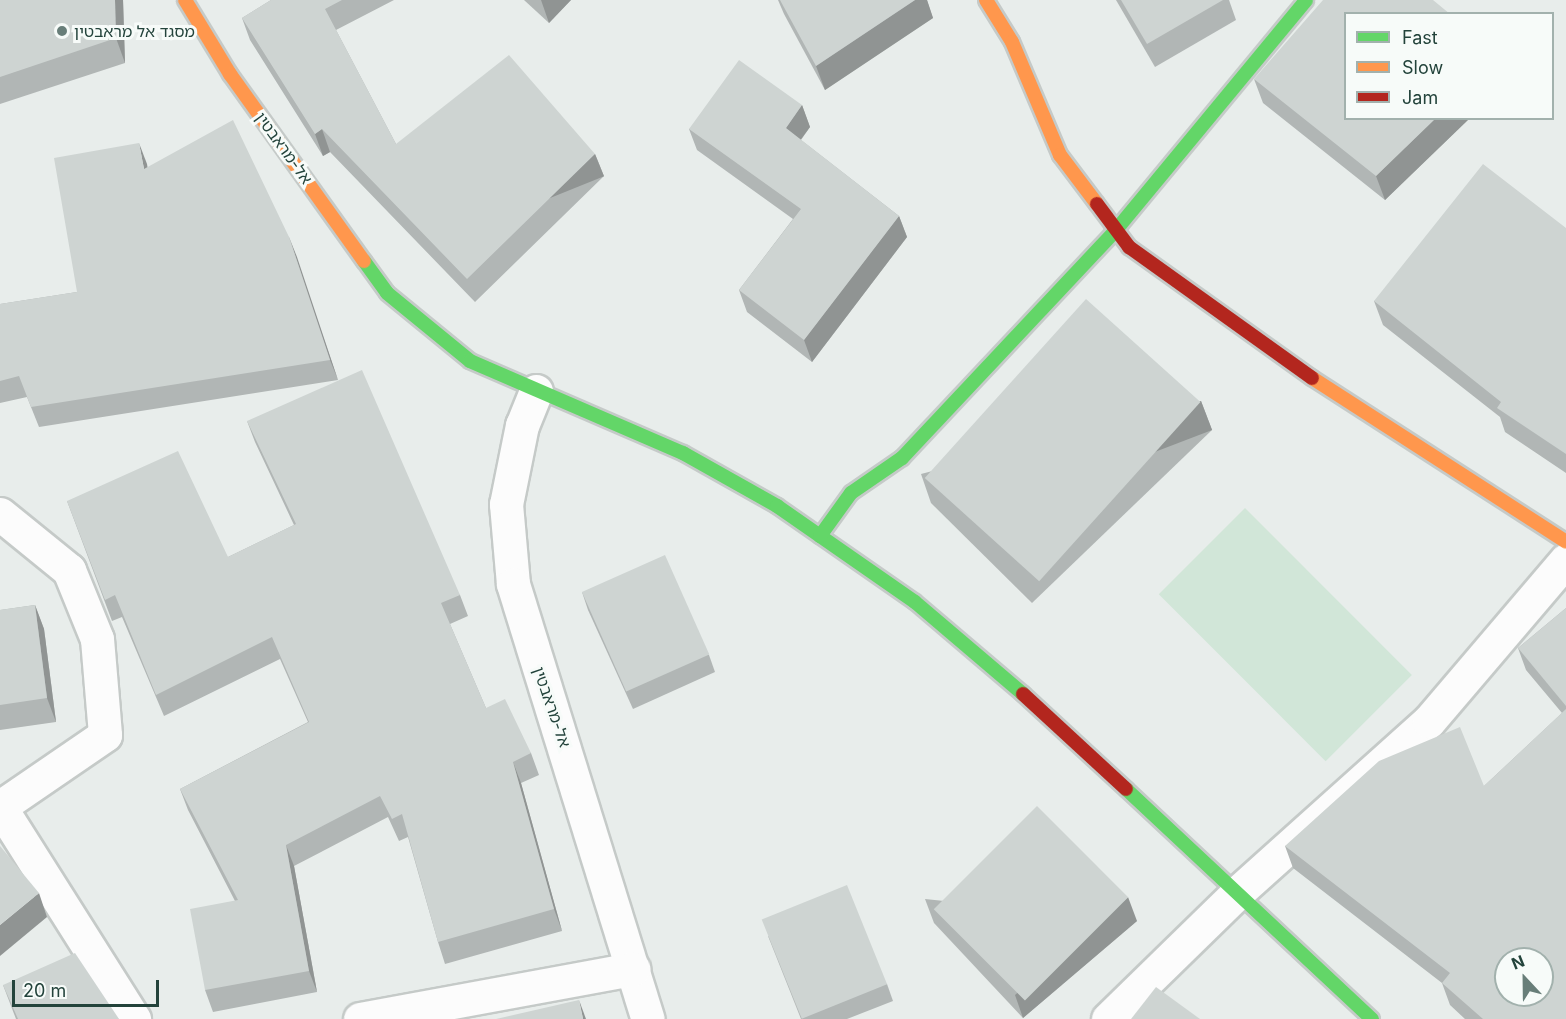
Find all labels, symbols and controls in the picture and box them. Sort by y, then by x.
legend [1344,12,1554,120]
place label: מסגד אל מראבטין [74,21,195,41]
marker: מסגד אל מראבטין [55,24,69,38]
text: Fast [1402,27,1438,48]
text: Slow [1402,57,1443,78]
text: Jam [1402,87,1438,108]
street label: אל-מראבטין [252,108,316,188]
street label: אל-מראבטין [529,664,575,750]
north arrow [1494,947,1554,1007]
text: N [1509,951,1527,974]
scale bar [15,968,162,1006]
text: 20 m [23,980,66,1001]

